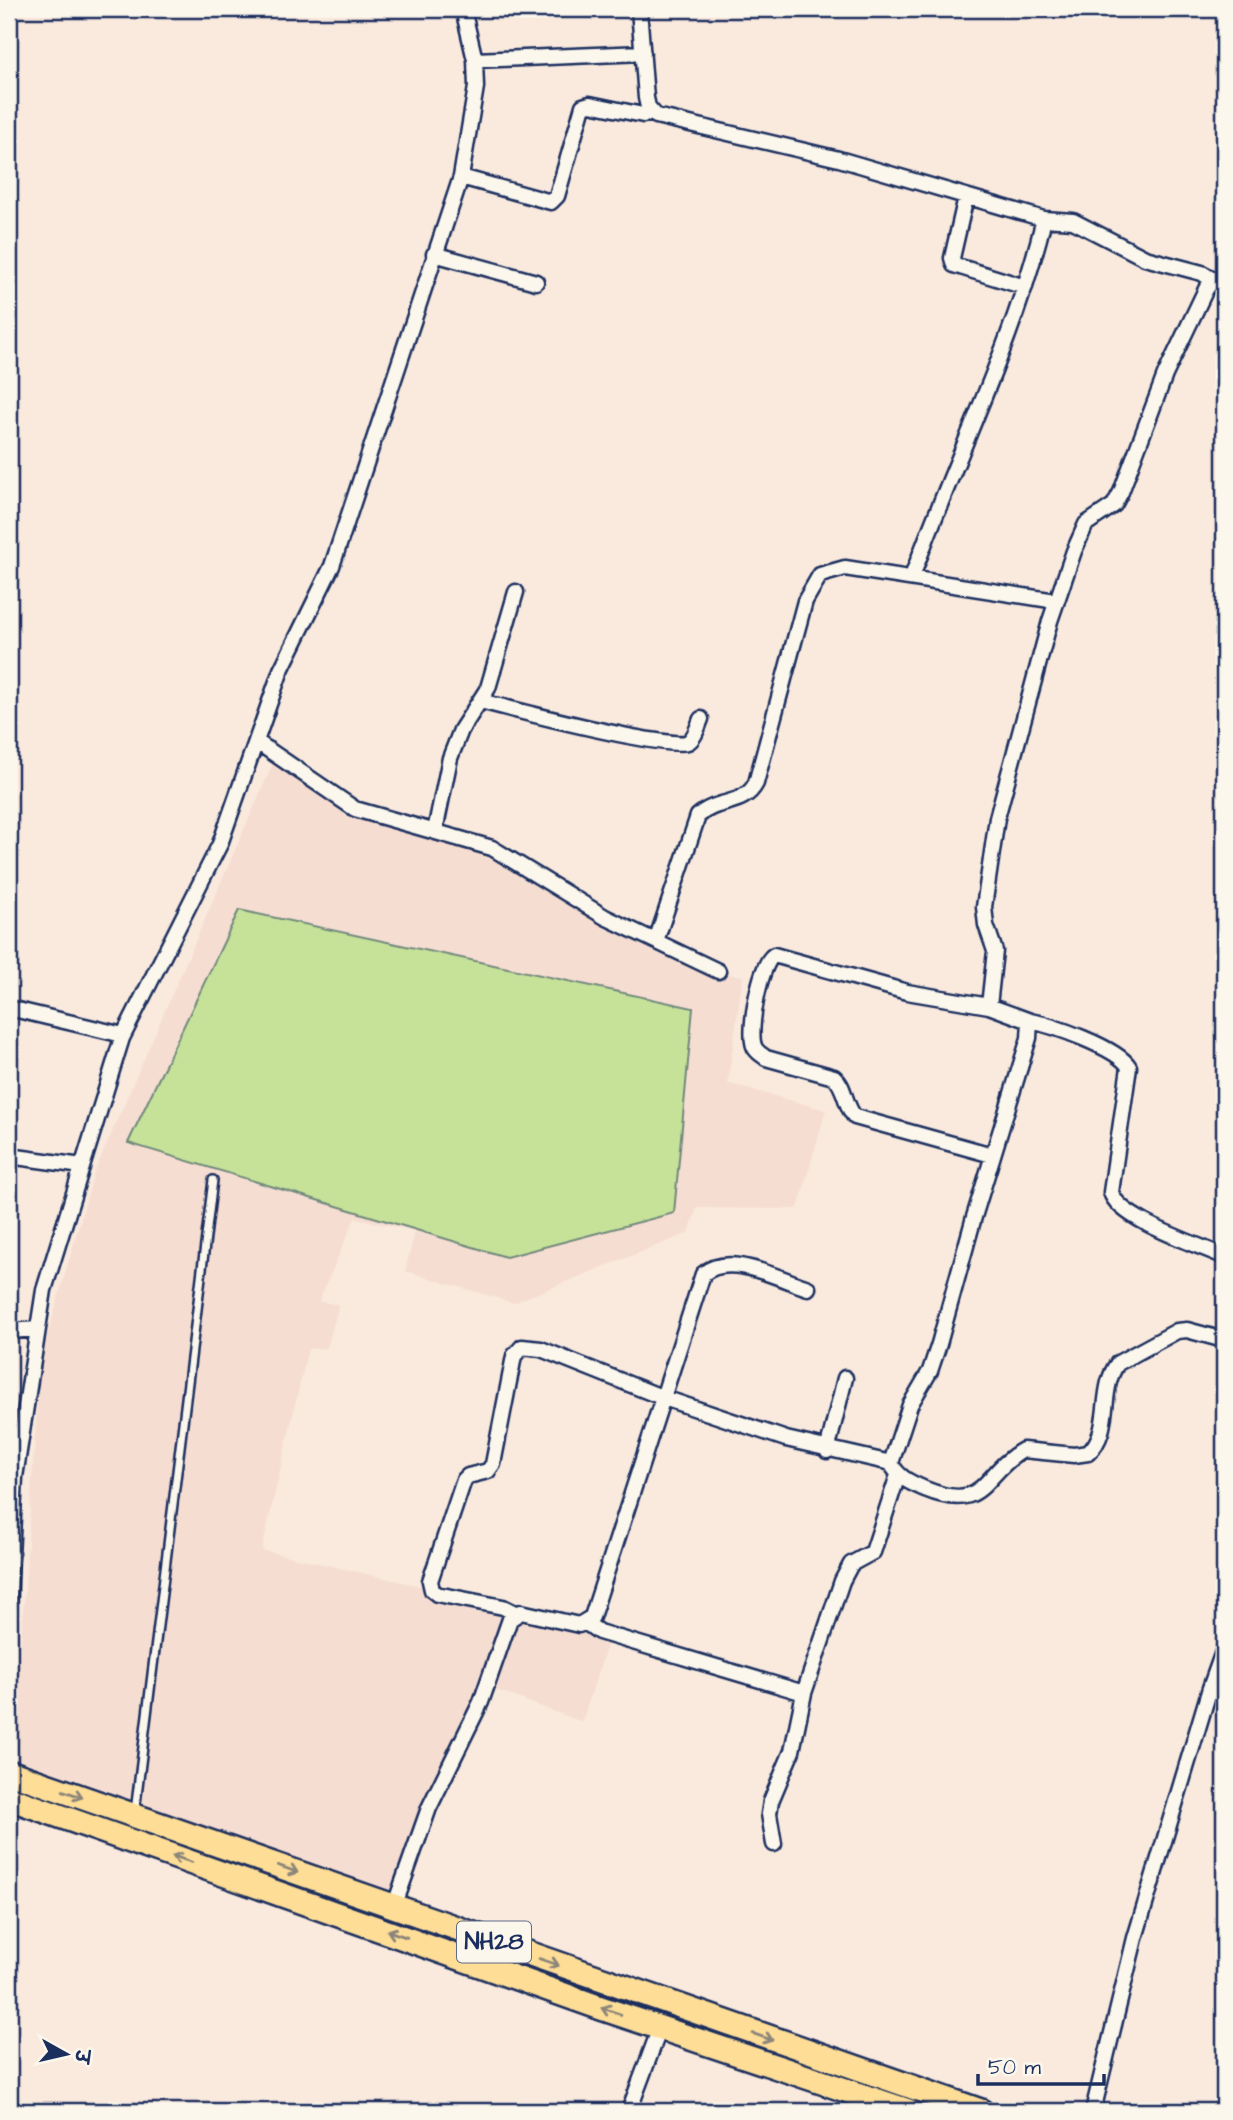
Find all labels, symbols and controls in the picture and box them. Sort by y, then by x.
one-way arrow [62,1789,84,1801]
one-way arrow [172,1852,194,1864]
one-way arrow [277,1863,299,1876]
road number: NH28 [457,1922,531,1963]
one-way arrow [387,1927,409,1939]
one-way arrow [537,1956,559,1969]
one-way arrow [600,2004,622,2017]
north arrow [32,2018,102,2088]
one-way arrow [752,2032,774,2044]
scale bar [978,2043,1104,2087]
text: उ [67,2046,96,2067]
text: 50 m [988,2053,1042,2082]

